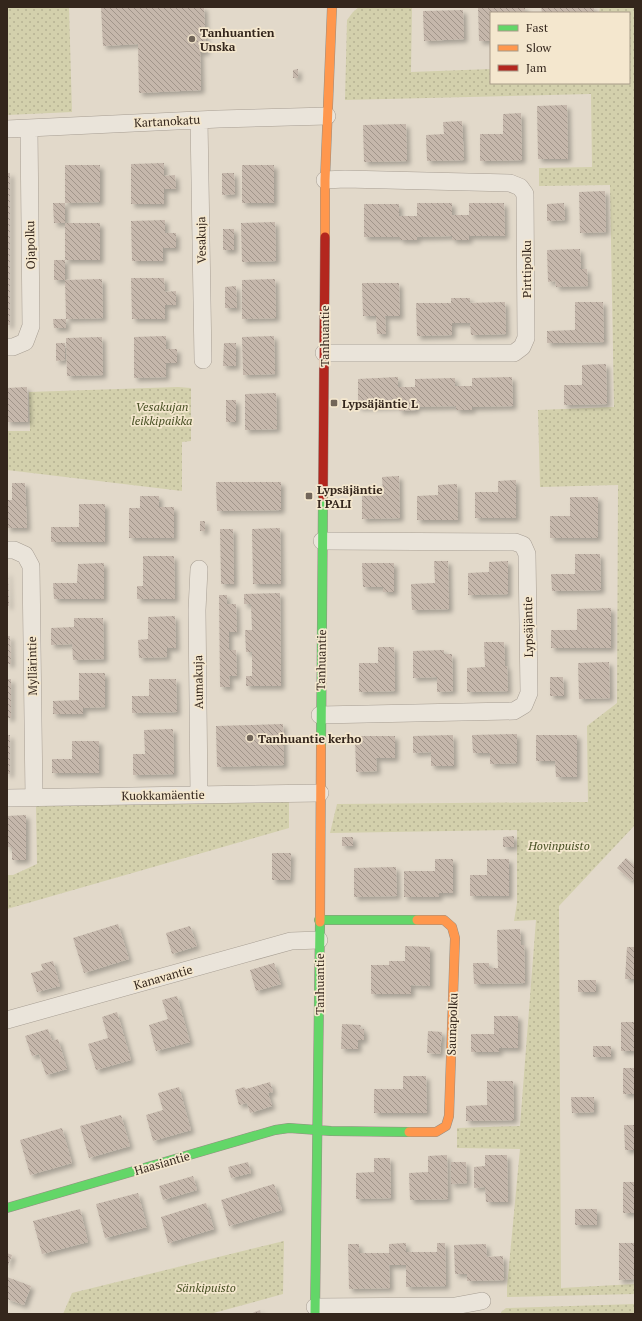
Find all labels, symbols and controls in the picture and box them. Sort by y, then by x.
legend [490,12,630,84]
text: Fast [526,20,549,35]
place label: Tanhuantien Unska [200,25,275,54]
marker: Tanhuantien Unska [187,34,197,44]
text: Slow [526,40,552,55]
text: Jam [526,60,547,75]
street label: Kartanokatu [134,112,201,130]
street label: Vesakuja [193,216,209,264]
street label: Ojapolku [22,221,38,269]
street label: Pirttipolku [519,240,534,298]
street label: Tanhuantie [317,305,332,367]
place label: Lypsäjäntie L [342,396,418,411]
marker: Lypsäjäntie L [329,398,339,408]
park label: Vesakujan leikkipaikka [131,399,193,428]
place label: Lypsäjäntie I PALI [317,482,383,511]
marker: Lypsäjäntie I PALI [304,491,314,501]
street label: Lypsäjäntie [520,596,536,658]
street label: Tanhuantie [313,629,329,691]
street label: Myllärintie [24,636,40,696]
street label: Aumakuja [190,655,206,709]
place label: Tanhuantie kerho [258,731,361,746]
marker: Tanhuantie kerho [245,733,255,743]
street label: Kuokkamäentie [121,787,205,803]
park label: Hovinpuisto [527,838,590,853]
street label: Tanhuantie [312,953,327,1015]
street label: Kanavantie [132,961,194,993]
street label: Saunapolku [443,992,461,1056]
street label: Haasiantie [133,1148,191,1178]
park label: Sänkipuisto [176,1280,236,1295]

